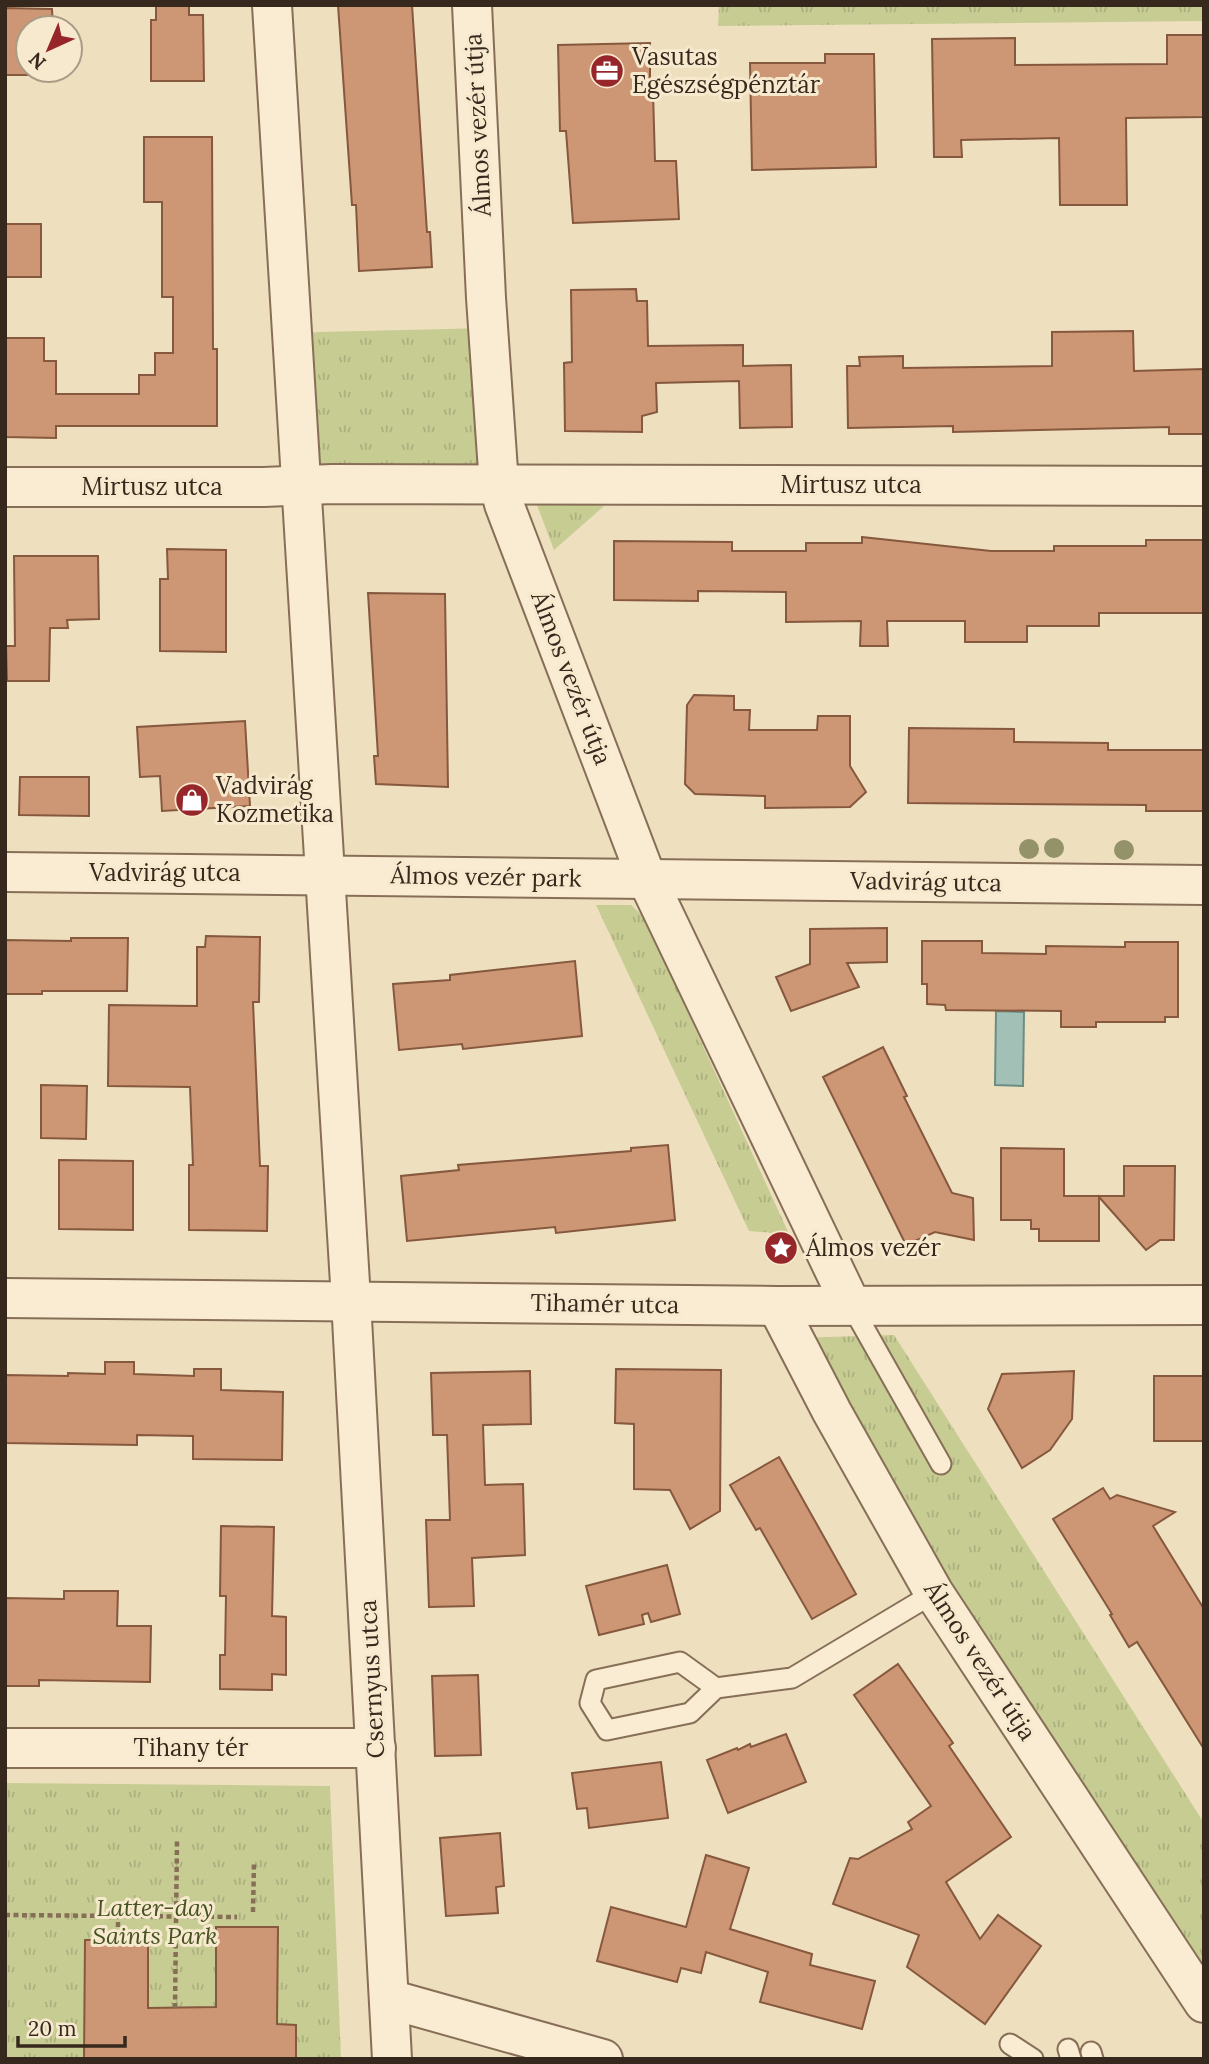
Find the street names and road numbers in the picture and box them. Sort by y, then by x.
street label: Álmos vezér útja [457,33,498,218]
street label: Mirtusz utca [780,469,922,500]
street label: Mirtusz utca [81,471,223,502]
street label: Álmos vezér útja [524,586,619,769]
street label: Vadvirág utca [88,857,241,888]
street label: Álmos vezér park [389,859,582,894]
street label: Vadvirág utca [849,865,1002,898]
street label: Tihamér utca [530,1287,680,1320]
street label: Álmos vezér útja [917,1574,1043,1746]
street label: Csernyus utca [352,1599,391,1759]
street label: Tihany tér [134,1732,249,1763]

